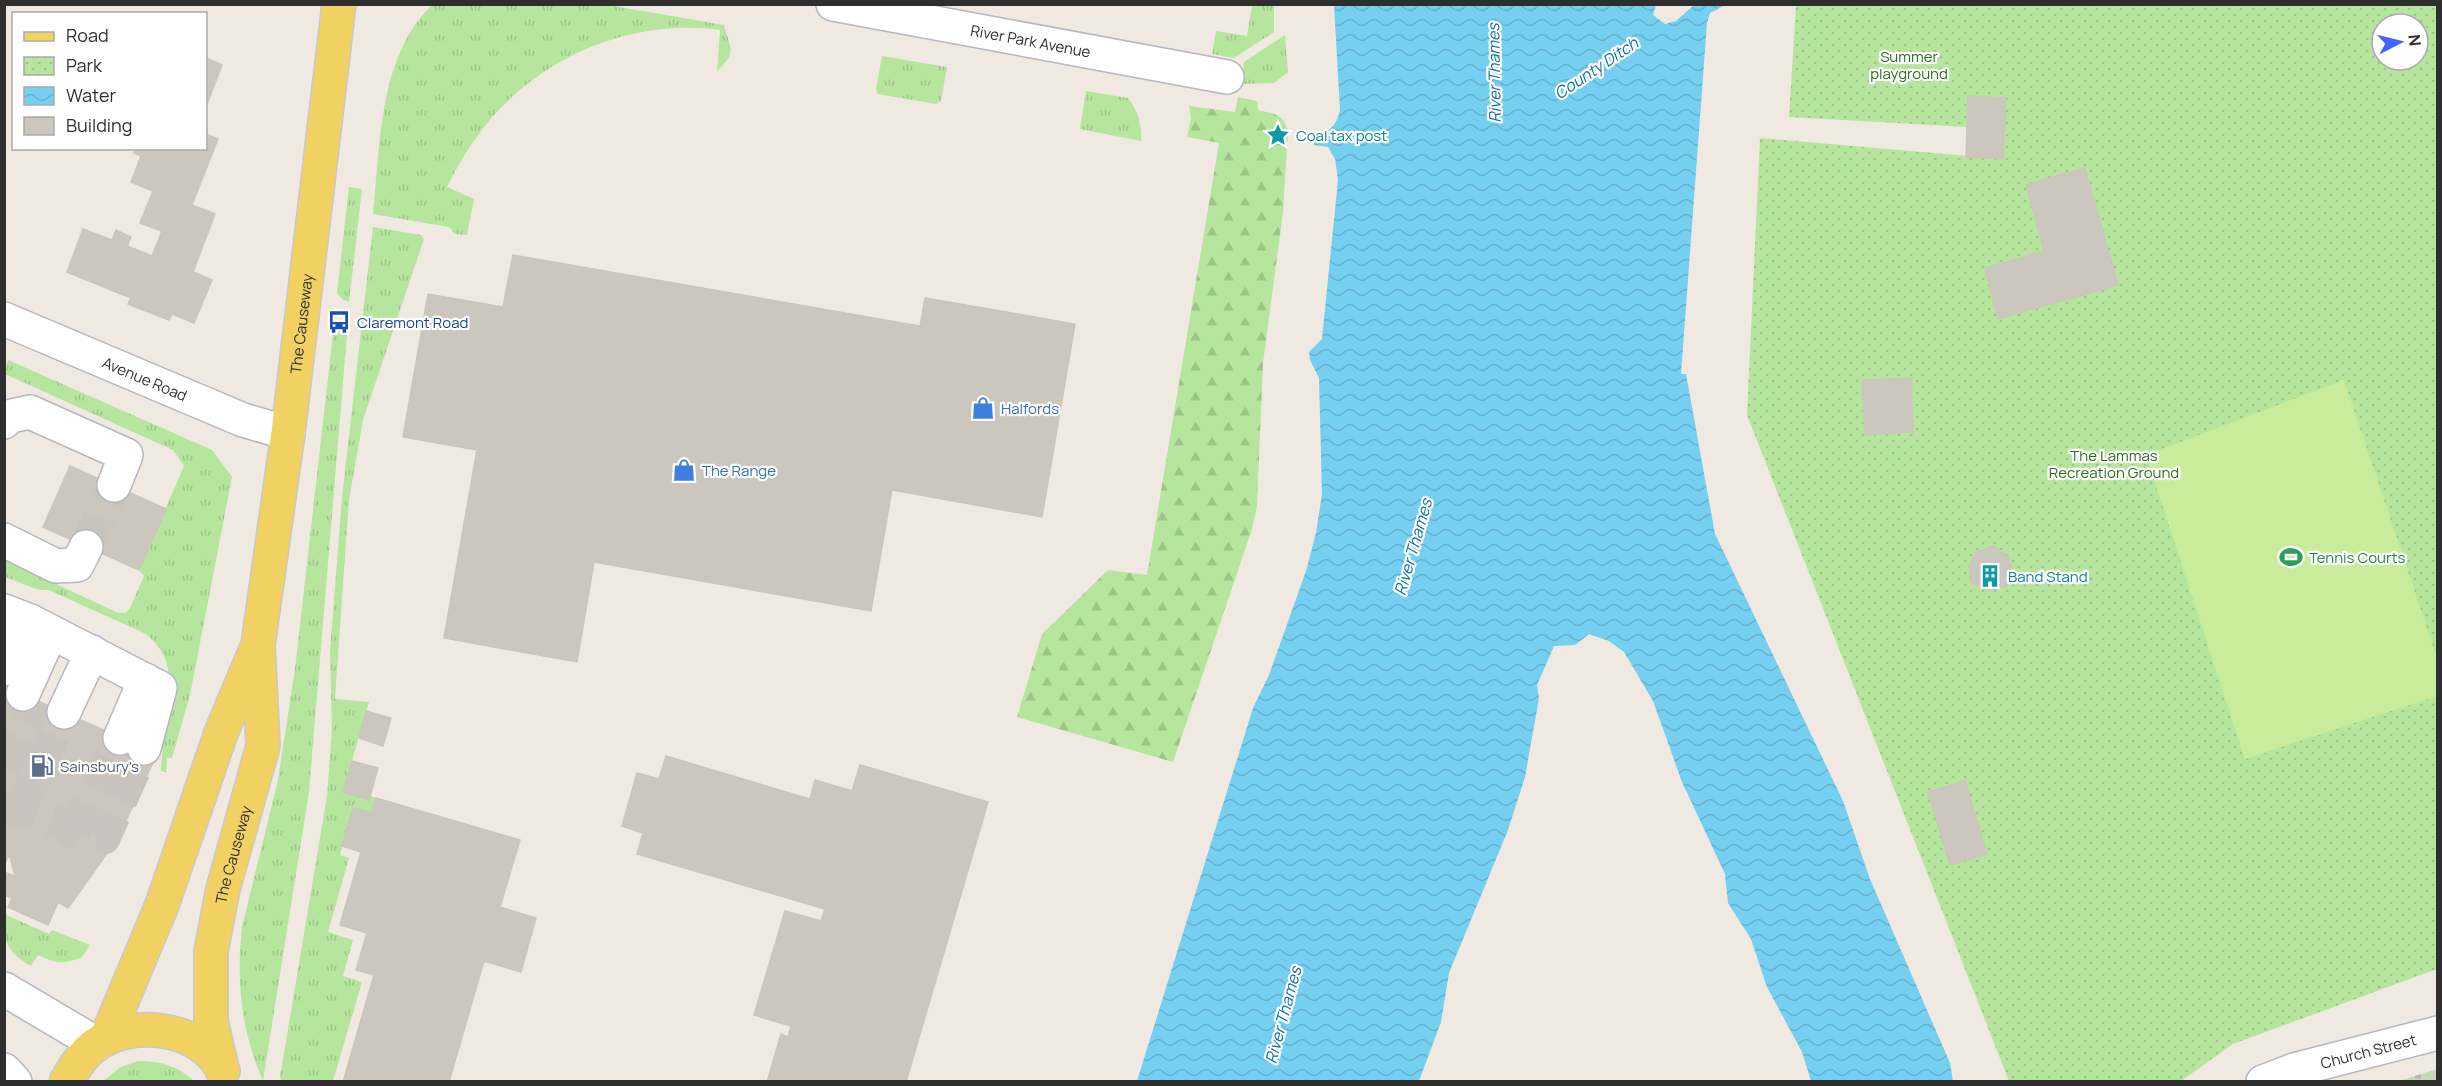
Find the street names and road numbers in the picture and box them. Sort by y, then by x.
street label: River Park Avenue [969,19,1093,62]
street label: The Causeway [285,272,317,375]
street label: Avenue Road [99,351,190,406]
street label: The Causeway [210,803,256,905]
street label: Church Street [2318,1029,2419,1073]

